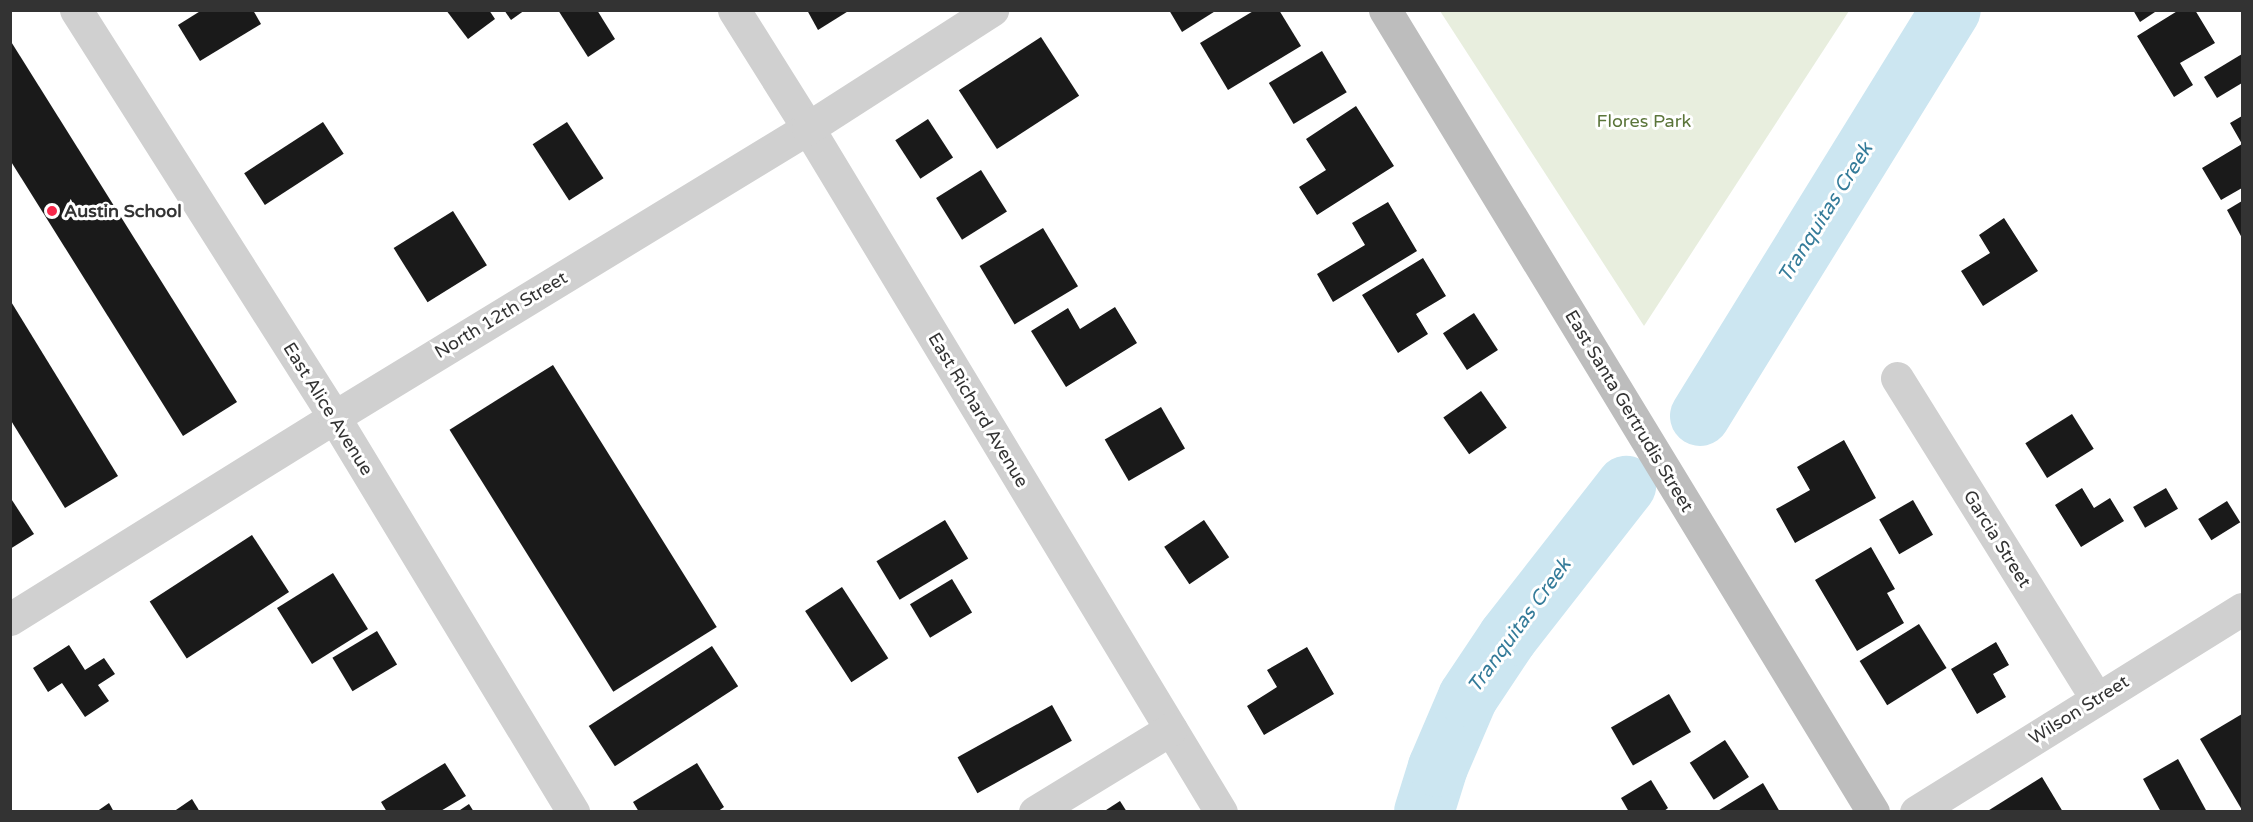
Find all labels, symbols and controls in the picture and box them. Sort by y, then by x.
park label: Flores Park [1597,110,1691,132]
water label: Tranquitas Creek [1773,139,1879,287]
place label: Austin School [64,200,182,222]
marker: Austin School [45,204,59,218]
street label: North 12th Street [431,267,571,363]
street label: East Santa Gertrudis Street [1560,306,1698,516]
street label: East Richard Avenue [923,329,1033,491]
street label: East Alice Avenue [278,339,378,479]
street label: Garcia Street [1959,486,2035,592]
water label: Tranquitas Creek [1463,554,1577,698]
street label: Wilson Street [2025,671,2133,749]

